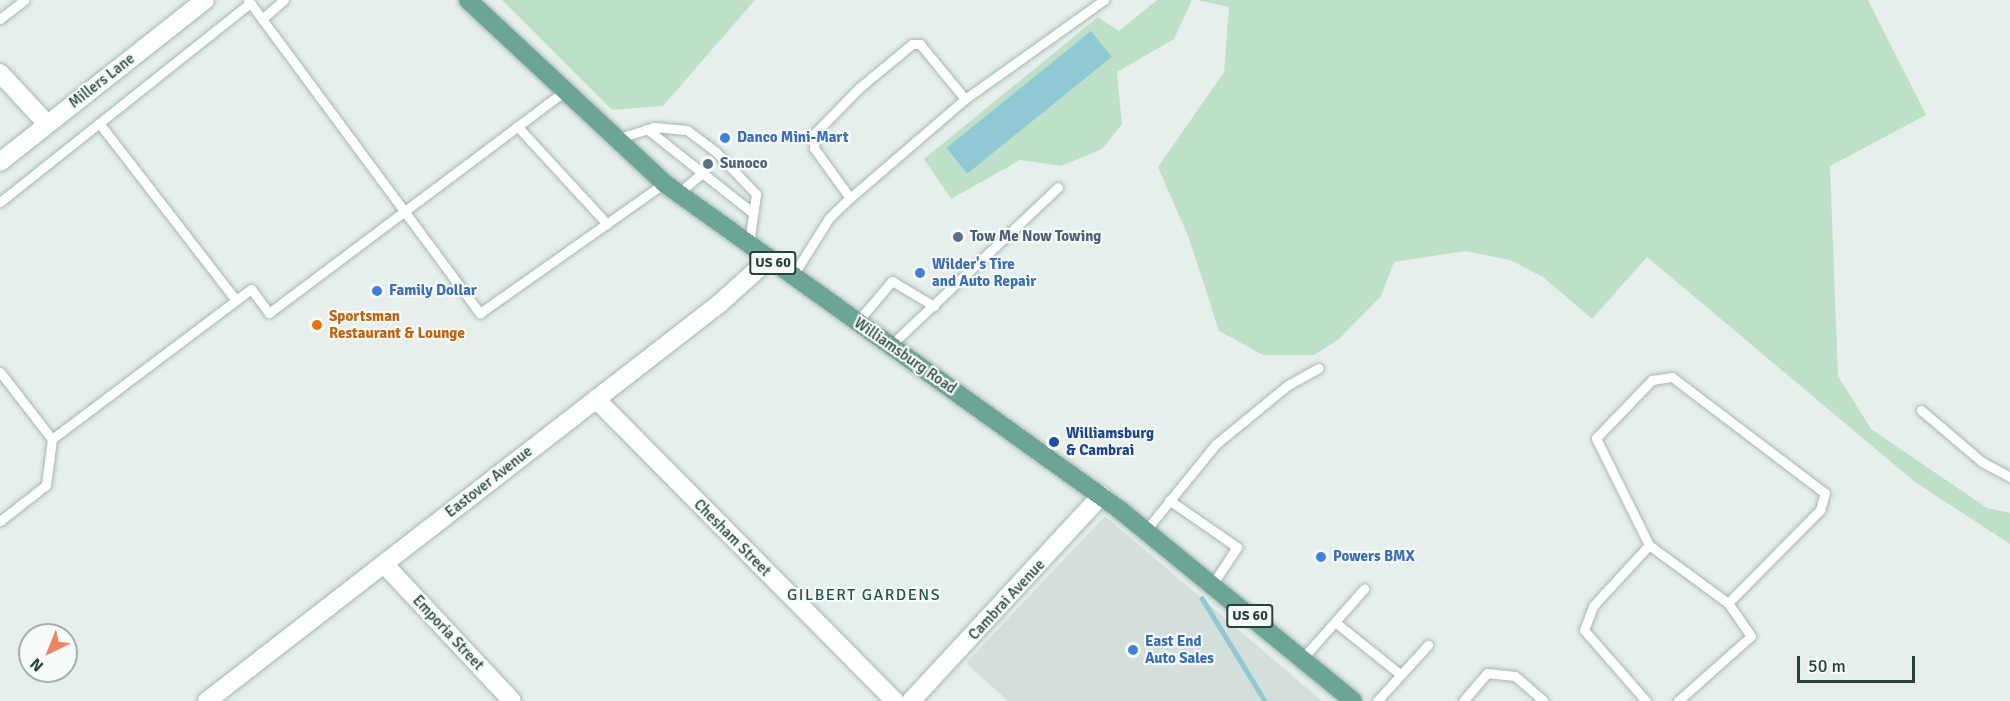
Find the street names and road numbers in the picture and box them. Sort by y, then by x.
street label: Millers Lane [66,50,138,112]
road number: US 60 [749,252,797,274]
street label: Williamsburg Road [851,314,959,398]
street label: Eastover Avenue [442,443,536,521]
street label: Chesham Street [690,496,774,580]
street label: Cambrai Avenue [965,556,1049,644]
street label: Emporia Street [409,592,487,674]
road number: US 60 [1226,605,1274,627]

